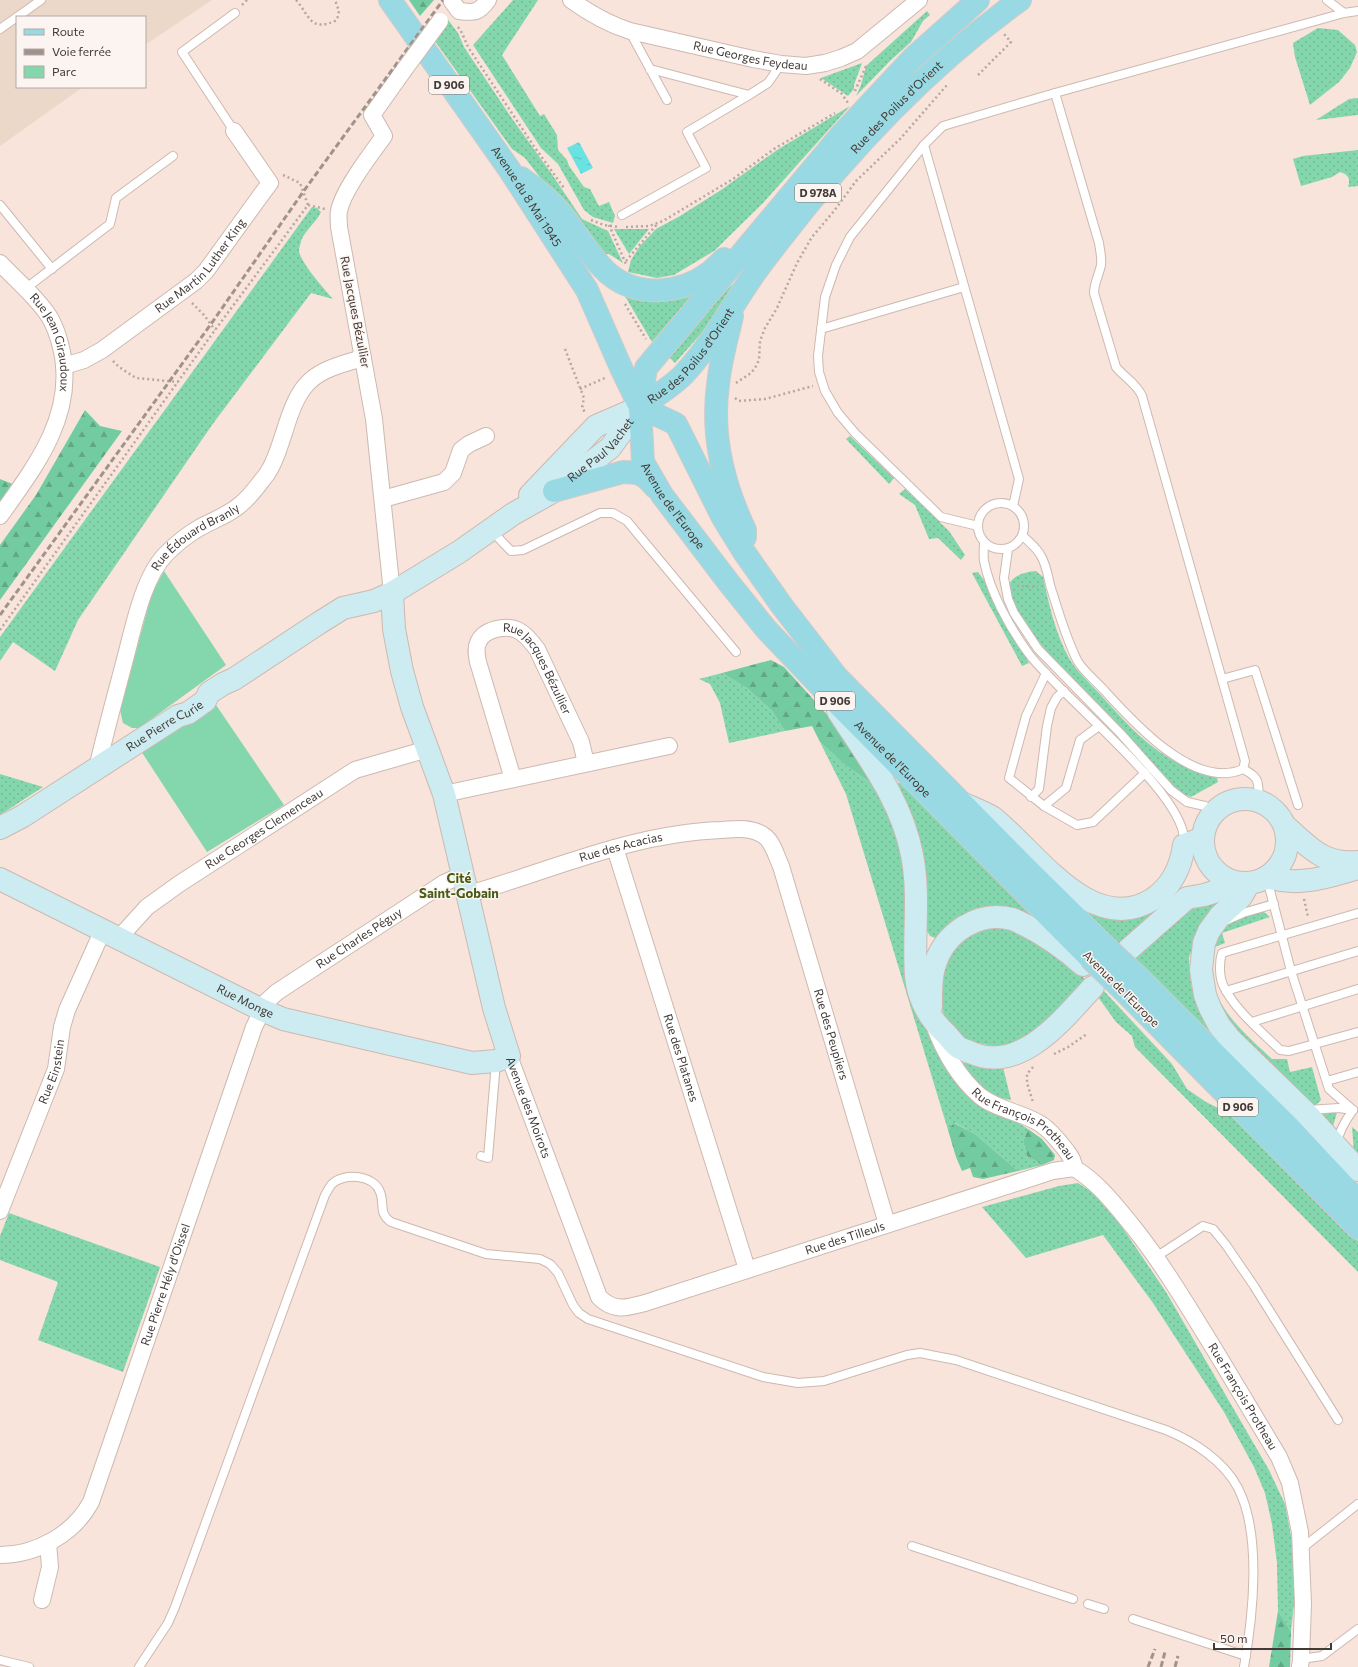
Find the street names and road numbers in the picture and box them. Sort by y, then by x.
street label: Rue Georges Feydeau [692,38,808,72]
street label: Rue des Poilus d'Orient [847,58,945,156]
road number: D 906 [429,76,469,94]
street label: Avenue du 8 Mai 1945 [489,143,565,249]
road number: D 978A [795,184,841,202]
street label: Rue Martin Luther King [152,215,248,315]
street label: Rue Jacques Bézullier [337,255,374,369]
street label: Rue Jean Giraudoux [27,290,73,393]
street label: Rue des Poilus d'Orient [644,305,736,406]
street label: Rue Paul Vachet [564,415,636,484]
street label: Avenue de l'Europe [639,460,709,551]
street label: Rue Édouard Branly [148,500,242,573]
street label: Rue Jacques Bézullier [503,620,575,717]
road number: D 906 [815,692,855,710]
street label: Rue Pierre Curie [123,697,205,754]
street label: Avenue de l'Europe [852,717,934,800]
street label: Rue Georges Clemenceau [202,785,325,871]
street label: Rue des Acacias [577,829,663,864]
street label: Rue Charles Péguy [313,904,404,971]
street label: Avenue de l'Europe [1081,947,1163,1029]
street label: Rue Monge [215,981,276,1020]
street label: Rue des Peupliers [812,987,852,1081]
street label: Rue des Platanes [661,1012,702,1103]
street label: Rue Einstein [35,1038,66,1106]
street label: Avenue des Moirots [504,1054,554,1160]
street label: Rue François Protheau [970,1084,1078,1162]
road number: D 906 [1218,1098,1258,1116]
street label: Rue des Tilleuls [803,1218,886,1257]
street label: Rue Pierre Hély d'Oissel [137,1222,192,1347]
street label: Rue François Protheau [1206,1340,1281,1452]

